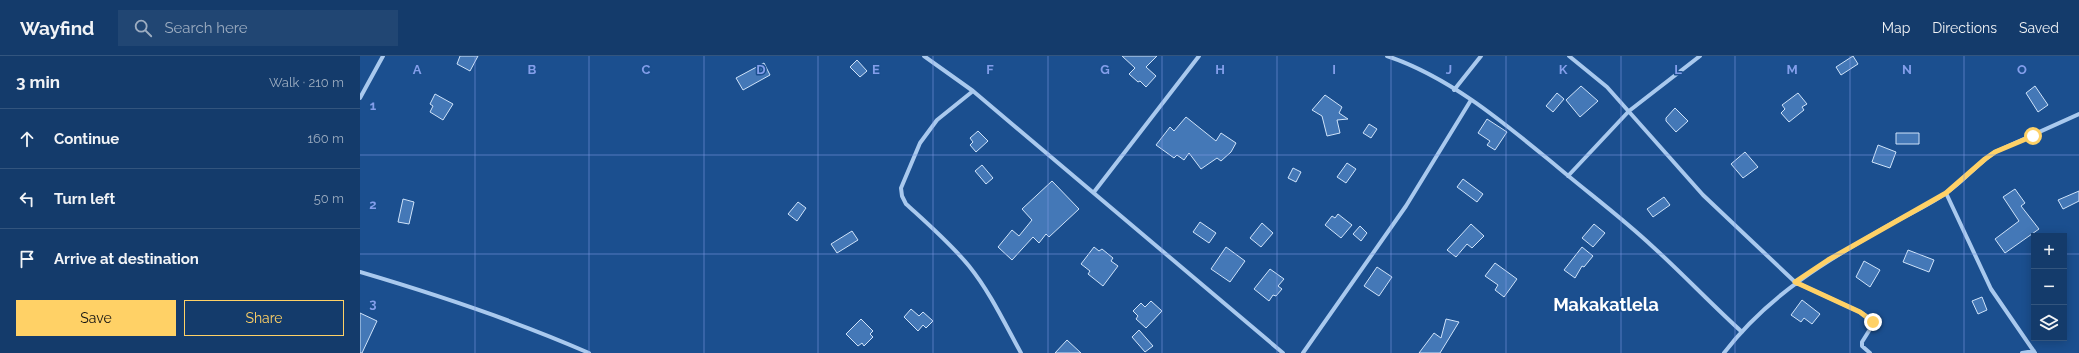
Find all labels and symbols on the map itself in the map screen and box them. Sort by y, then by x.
text: A [413,62,422,77]
text: B [528,62,537,77]
text: C [642,62,651,77]
text: D [756,62,766,77]
text: E [872,62,880,77]
text: F [986,62,994,77]
text: G [1100,62,1110,77]
text: H [1215,62,1225,77]
text: I [1332,62,1336,77]
text: J [1446,62,1452,77]
text: K [1559,62,1568,77]
text: L [1674,62,1682,77]
text: M [1786,62,1798,77]
text: N [1902,62,1912,77]
text: O [2017,62,2027,77]
text: 1 [370,98,377,113]
route start [2024,127,2042,145]
text: 2 [369,197,377,212]
district label: Makakatlela [1553,294,1659,315]
text: 3 [369,296,377,311]
route end [1864,313,1882,331]

